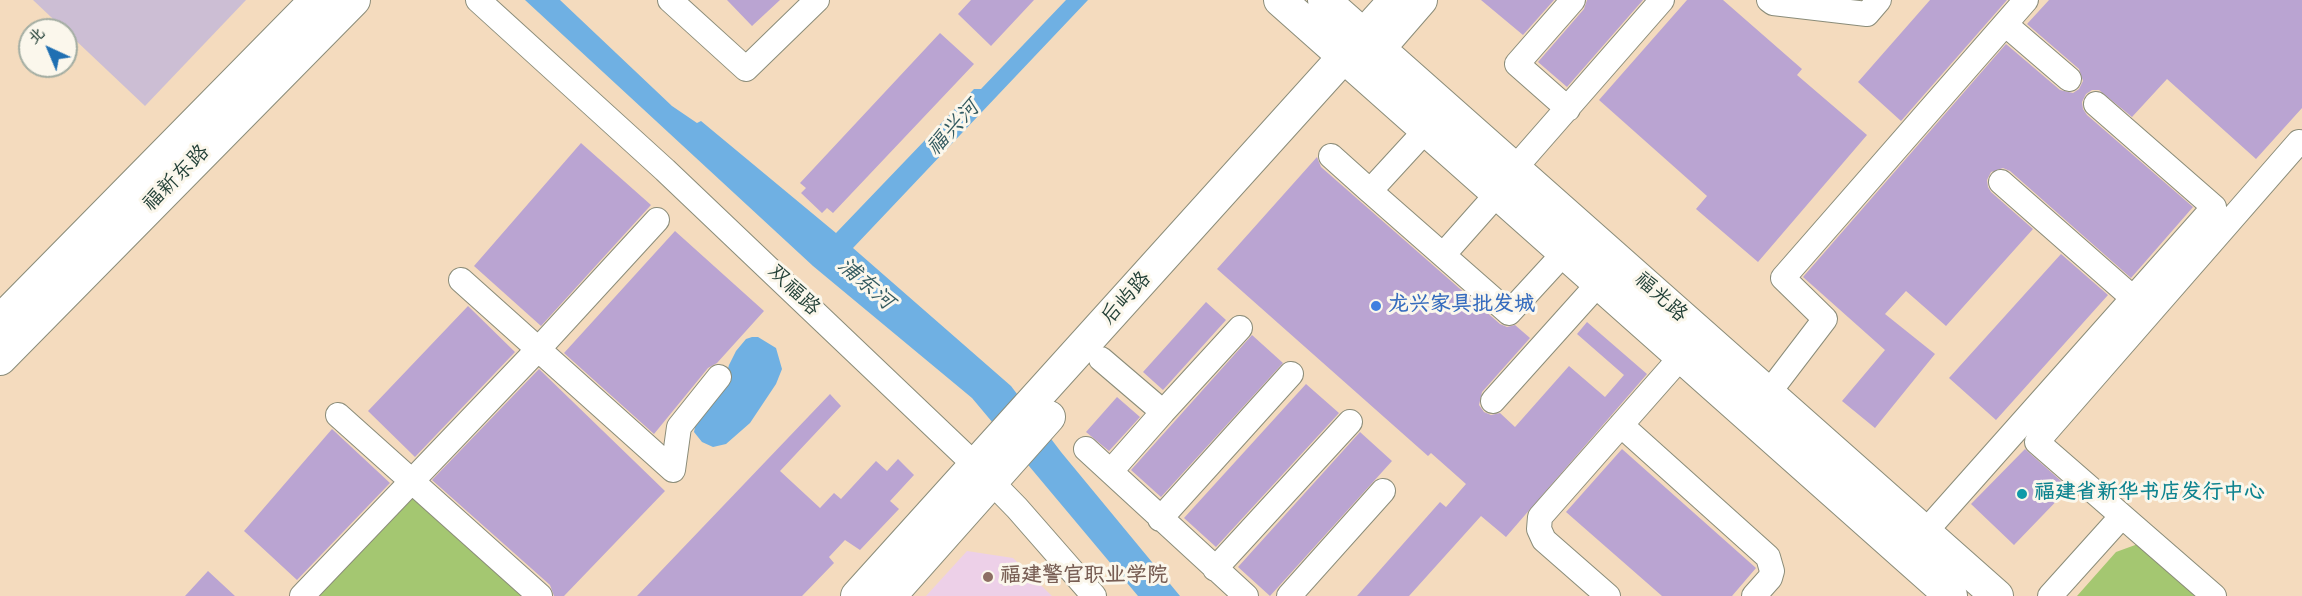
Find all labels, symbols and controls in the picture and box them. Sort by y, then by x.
north arrow [18,18,78,78]
text: 北 [23,23,50,49]
water label: 福兴河 [922,96,986,162]
street label: 福新东路 [138,140,216,218]
water label: 浦东河 [831,253,899,317]
street label: 双福路 [762,260,824,322]
street label: 后屿路 [1097,267,1157,331]
street label: 福光路 [1628,268,1692,328]
place label: 龙兴家具批发城 [1388,293,1535,319]
marker: 龙兴家具批发城 [1369,299,1383,313]
place label: 福建省新华书店发行中心 [2034,481,2265,507]
marker: 福建省新华书店发行中心 [2015,487,2029,501]
place label: 福建警官职业学院 [1000,564,1168,590]
marker: 福建警官职业学院 [981,570,995,584]

